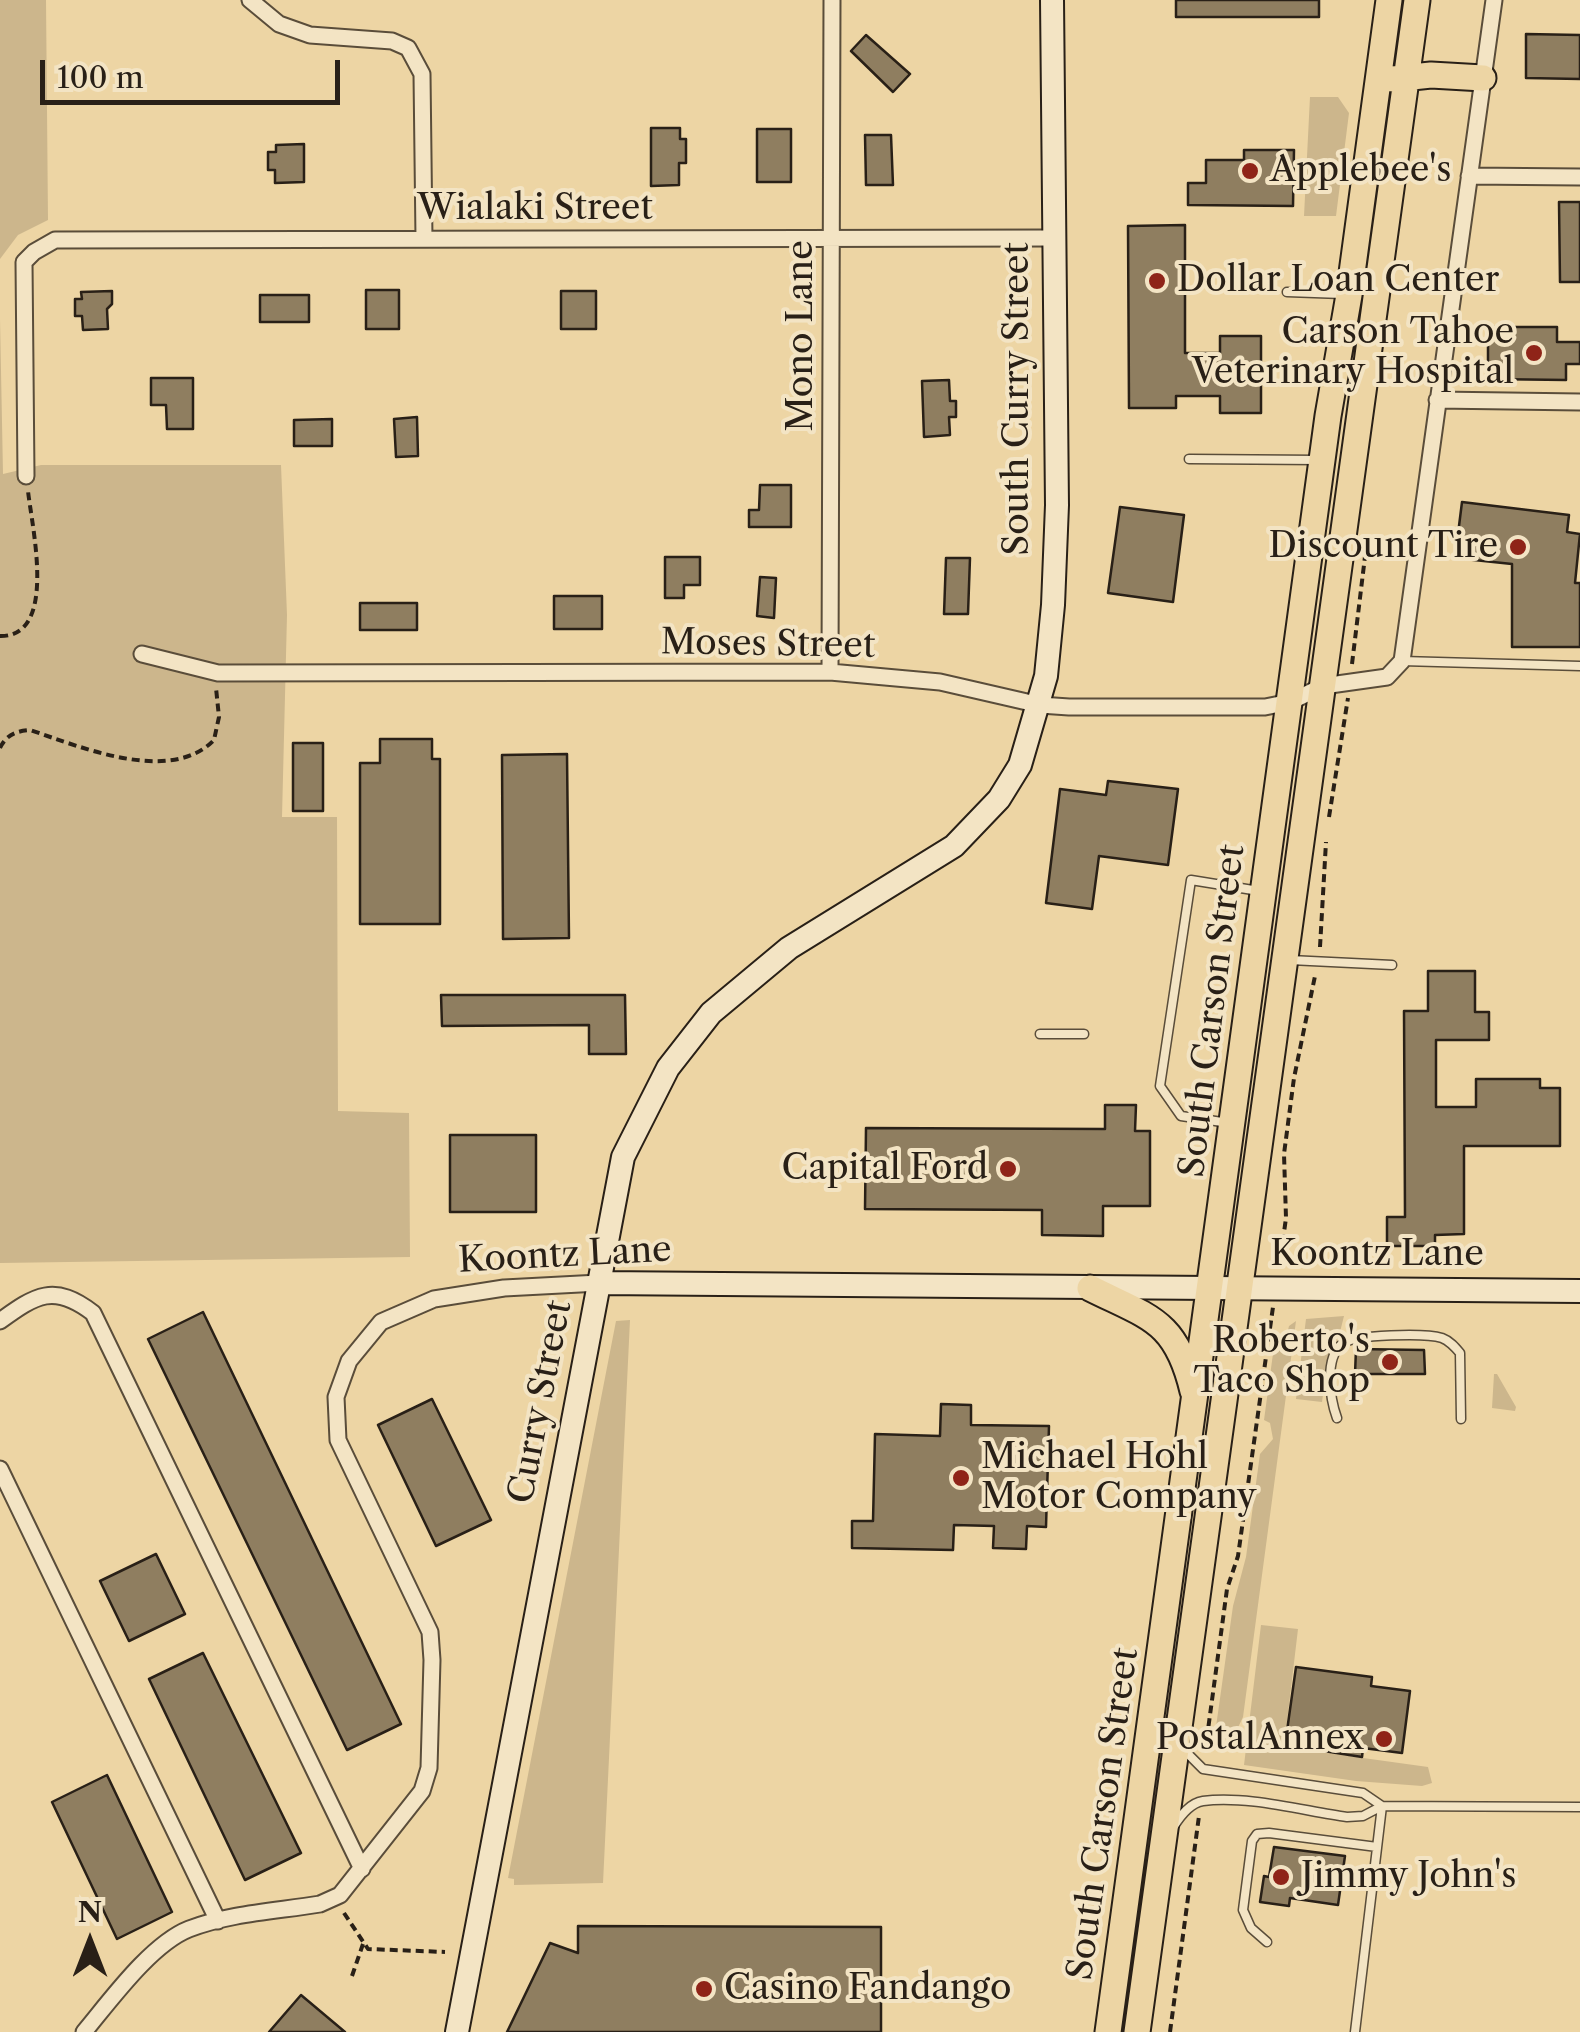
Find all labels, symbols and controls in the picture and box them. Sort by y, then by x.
scale bar [45,40,345,102]
text: 100 m [57,59,144,96]
place label: Applebee's [1270,150,1452,192]
marker: Applebee's [1239,160,1261,182]
street label: Wialaki Street [417,188,653,230]
street label: Mono Lane [781,240,823,432]
street label: South Curry Street [997,242,1039,556]
place label: Dollar Loan Center [1177,260,1499,302]
marker: Dollar Loan Center [1146,270,1168,292]
place label: Carson Tahoe Veterinary Hospital [1192,312,1514,394]
marker: Carson Tahoe Veterinary Hospital [1523,342,1545,364]
place label: Discount Tire [1269,526,1498,568]
marker: Discount Tire [1507,536,1529,558]
street label: Moses Street [660,622,876,668]
street label: South Carson Street [1172,842,1254,1180]
place label: Capital Ford [781,1148,988,1190]
marker: Capital Ford [997,1158,1019,1180]
street label: Koontz Lane [457,1229,673,1283]
street label: Koontz Lane [1270,1234,1484,1276]
street label: Curry Street [501,1297,581,1507]
place label: Roberto's Taco Shop [1194,1321,1370,1403]
marker: Roberto's Taco Shop [1379,1351,1401,1373]
place label: Michael Hohl Motor Company [981,1437,1256,1519]
marker: Michael Hohl Motor Company [950,1467,972,1489]
street label: South Carson Street [1060,1645,1148,1983]
place label: PostalAnnex [1156,1718,1364,1760]
marker: PostalAnnex [1373,1728,1395,1750]
place label: Jimmy John's [1301,1856,1516,1898]
marker: Jimmy John's [1270,1866,1292,1888]
north arrow [40,1892,140,1992]
text: N [78,1895,102,1929]
place label: Casino Fandango [724,1968,1011,2010]
marker: Casino Fandango [693,1978,715,2000]

